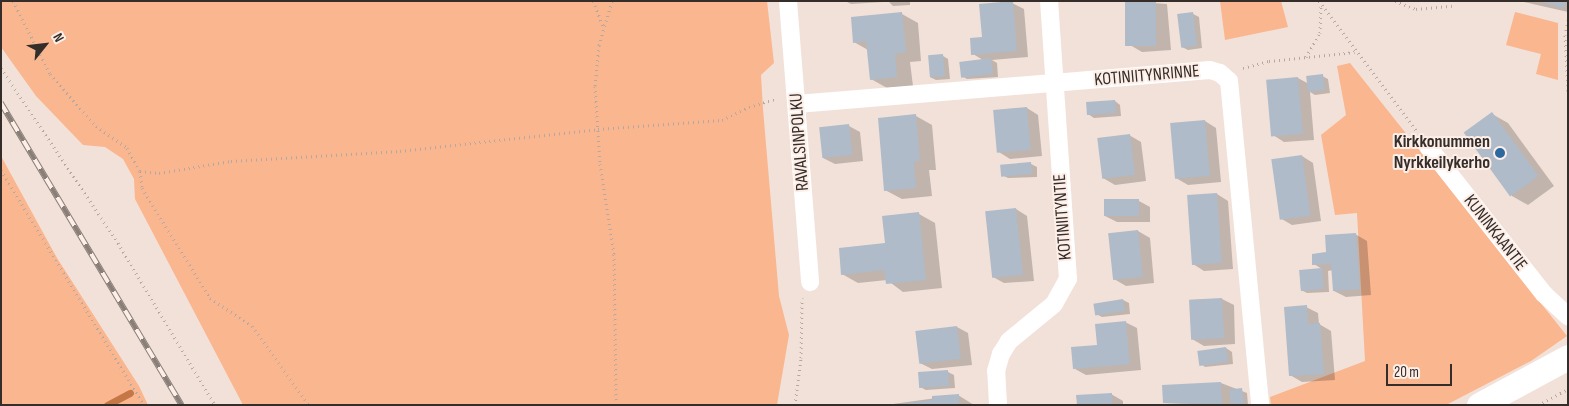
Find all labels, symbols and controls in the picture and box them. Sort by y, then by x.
north arrow [20,20,70,70]
text: N [49,30,68,45]
street label: KOTINIITYNRINNE [1093,61,1201,91]
street label: RAVALSINPOLKU [786,92,814,192]
place label: Kirkkonummen Nyrkkeilykerho [1394,132,1490,174]
marker: Kirkkonummen Nyrkkeilykerho [1494,147,1506,159]
street label: KOTINIITYNTIE [1049,173,1077,261]
street label: KUNINKAANTIE [1459,191,1531,275]
scale bar [1389,354,1455,386]
text: 20 m [1394,363,1419,382]

